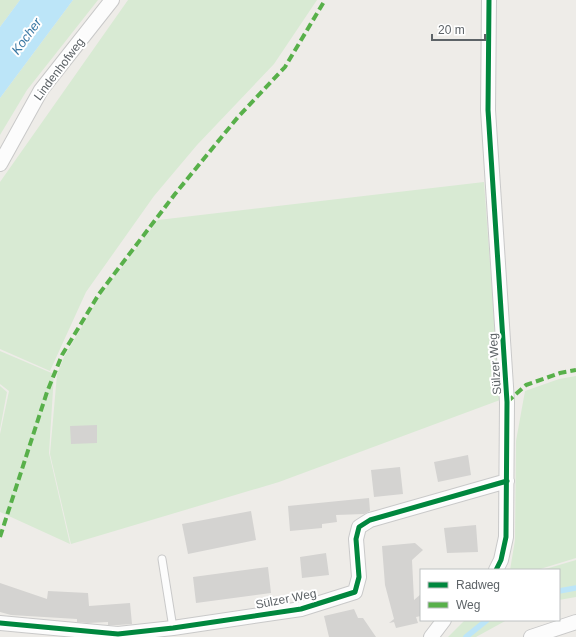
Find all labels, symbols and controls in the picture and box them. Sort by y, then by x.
water label: Kocher [8,15,45,57]
scale bar [432,16,485,42]
text: 20 m [438,23,465,37]
street label: Lindenhofweg [31,35,87,103]
street label: Sülzer Weg [486,333,504,395]
legend [420,569,560,621]
text: Radweg [456,578,500,592]
street label: Sülzer Weg [254,586,318,612]
text: Weg [456,598,480,612]

